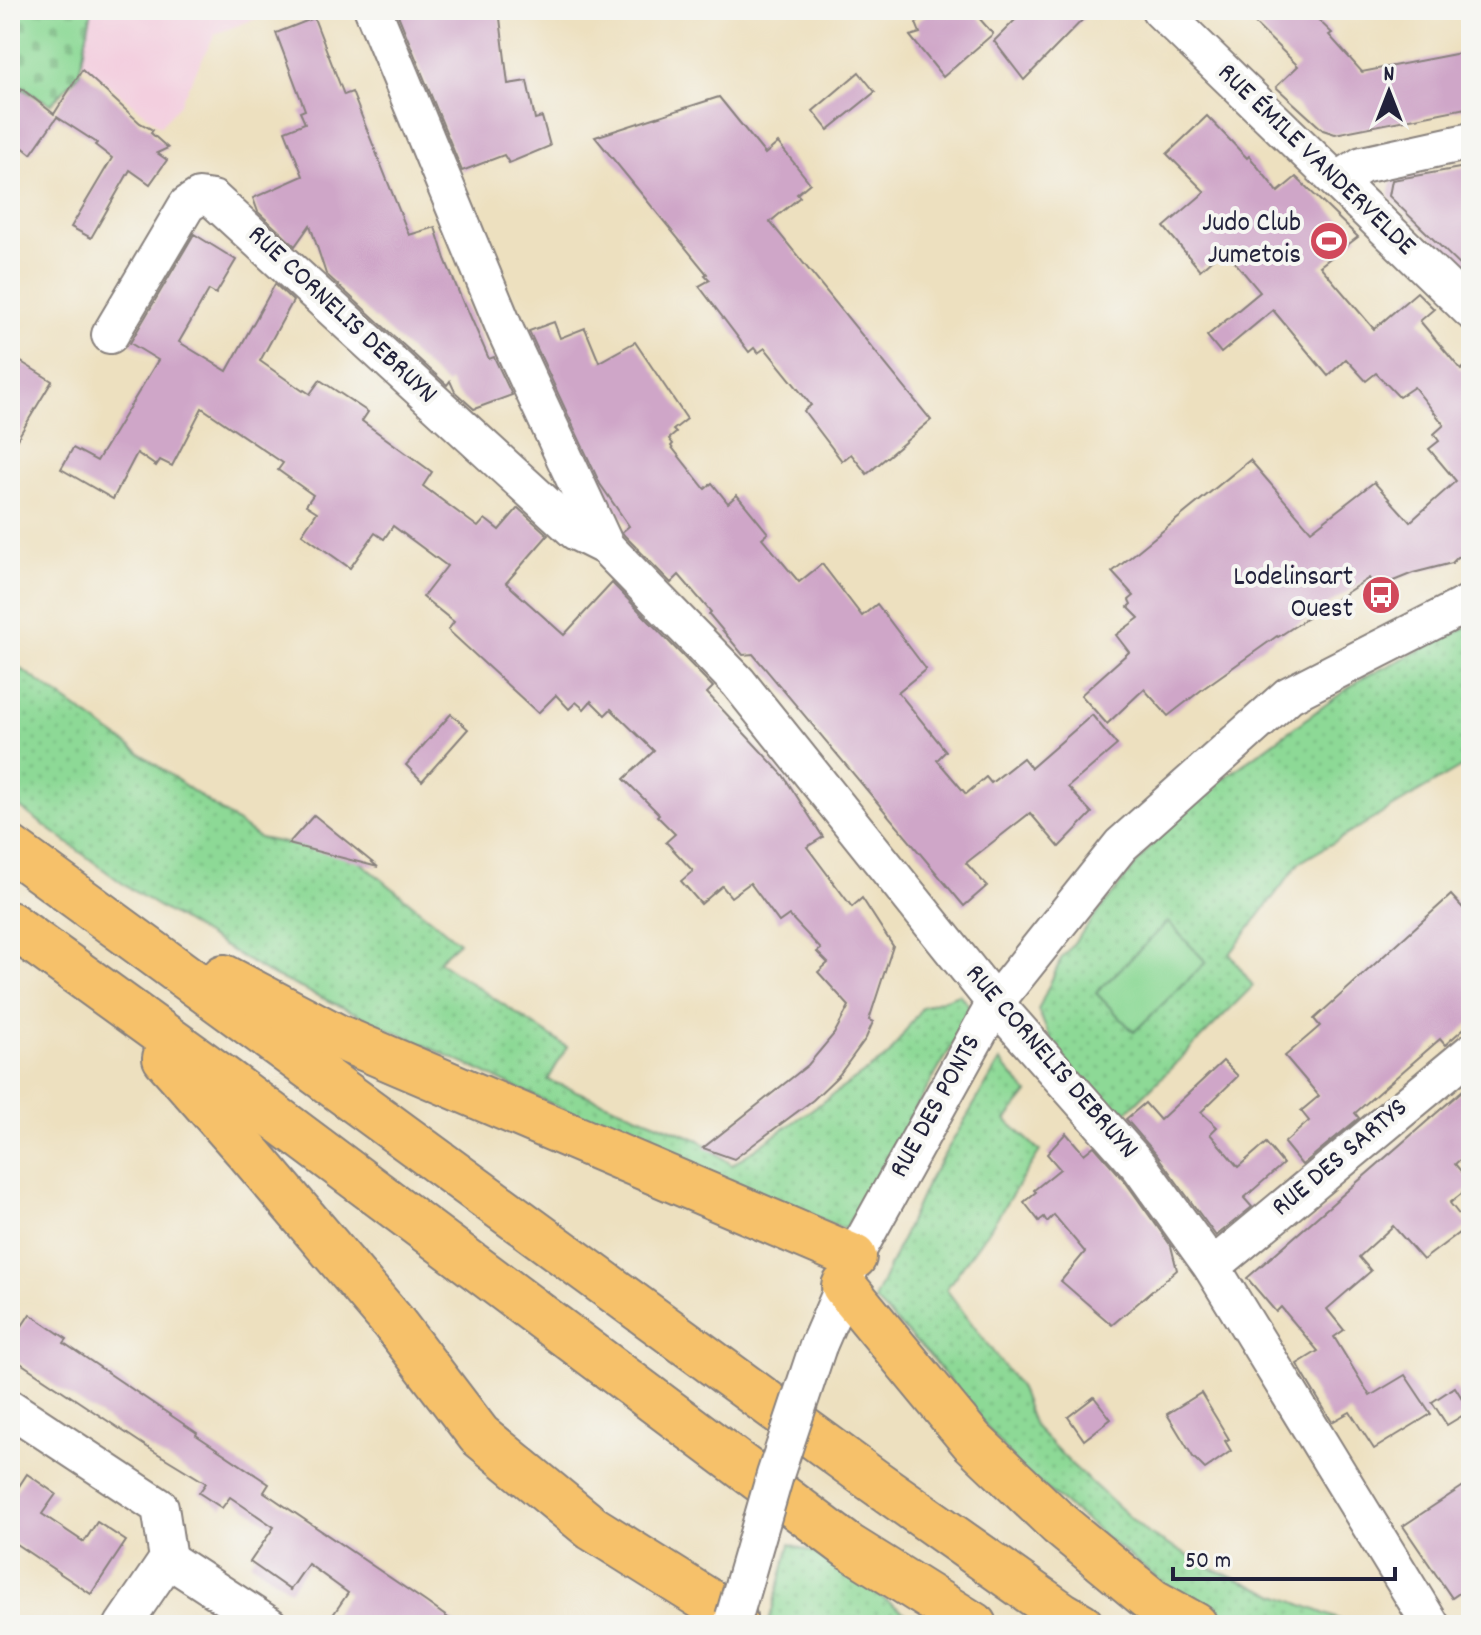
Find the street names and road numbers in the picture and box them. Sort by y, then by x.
street label: RUE ÉMILE VANDERVELDE [1209,58,1421,264]
street label: RUE CORNELIS DEBRUYN [237,217,445,415]
street label: RUE CORNELIS DEBRUYN [954,957,1146,1169]
street label: RUE DES PONTS [881,1028,993,1186]
street label: RUE DES SARTYS [1264,1090,1418,1228]

